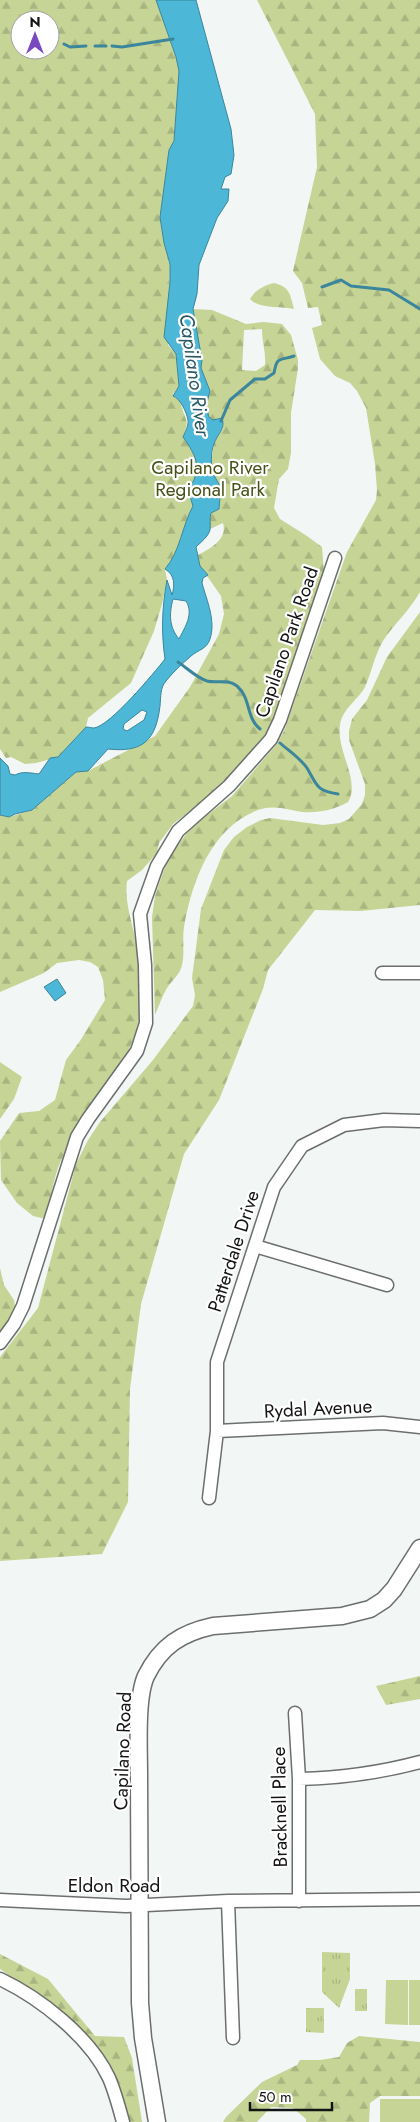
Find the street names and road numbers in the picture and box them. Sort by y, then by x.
street label: Capilano Park Road [248,563,325,721]
street label: Patterdale Drive [201,1187,266,1315]
street label: Rydal Avenue [263,1392,373,1425]
street label: Capilano Road [107,1691,138,1811]
street label: Bracknell Place [265,1746,294,1868]
street label: Eldon Road [68,1872,160,1899]

